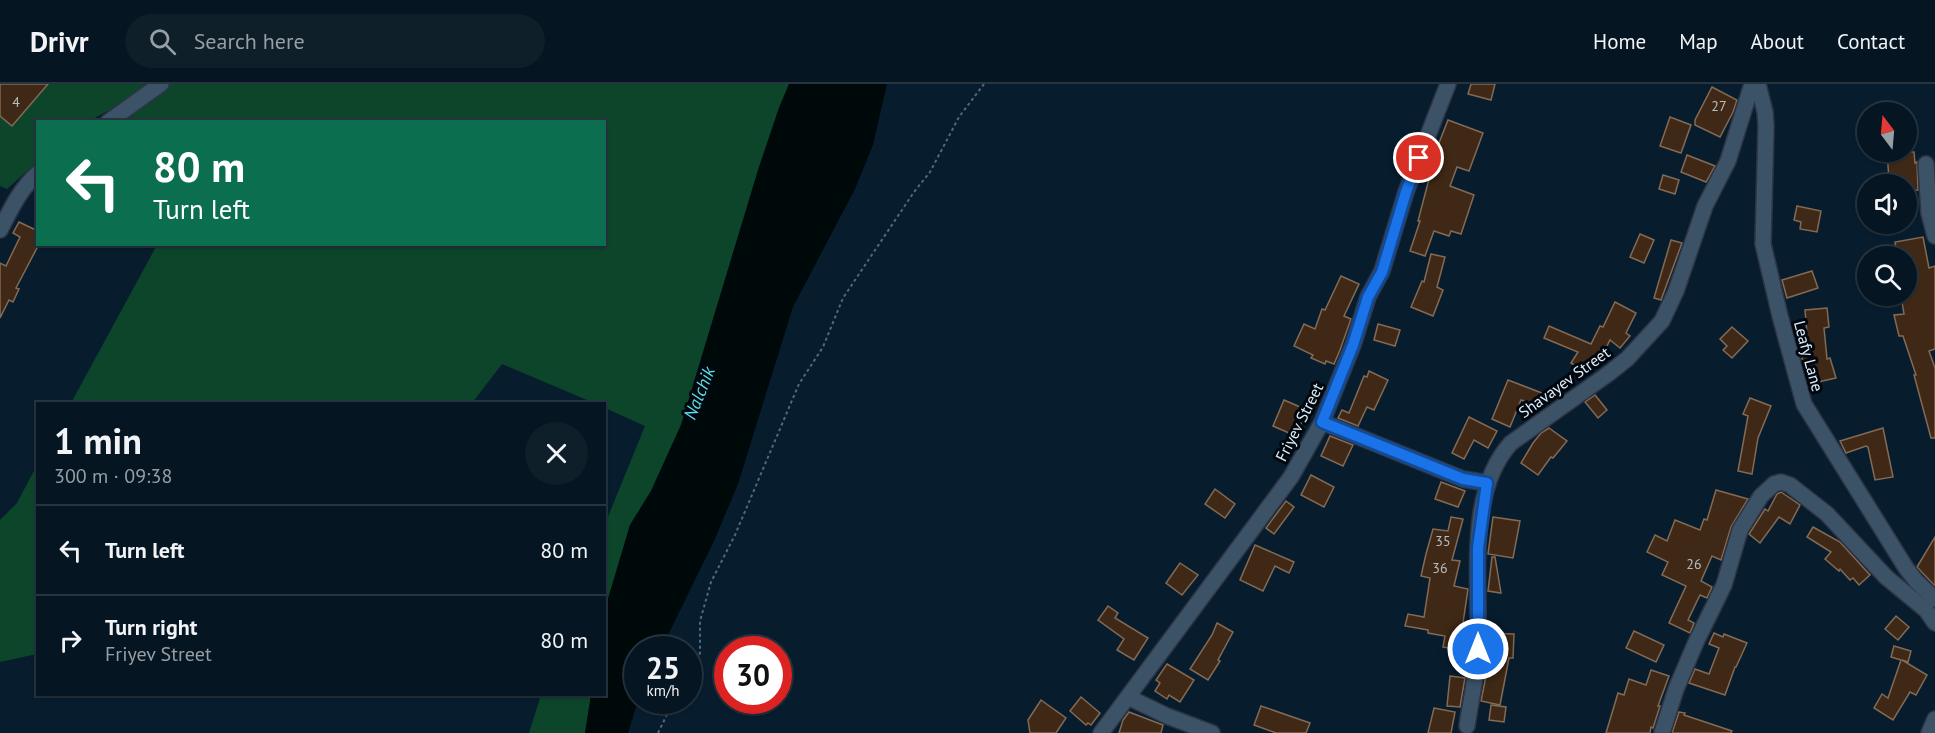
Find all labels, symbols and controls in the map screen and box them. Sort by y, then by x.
search box [125,14,545,68]
text: Drivr [30,23,89,60]
icon: search [146,25,179,58]
text: Search here [194,27,305,55]
text: Home [1593,28,1646,55]
text: Map [1679,28,1718,55]
text: About [1751,28,1804,55]
text: Contact [1837,28,1905,55]
house number: 4 [12,93,20,111]
house number: 27 [1711,97,1727,115]
north arrow [1857,102,1917,162]
map controls [1857,102,1917,306]
pin [1393,132,1444,183]
text: 80 m [153,139,245,194]
icon: arrive [1402,141,1435,174]
icon: left [54,144,132,222]
button: sound [1857,174,1917,234]
text: Turn left [153,192,250,226]
button: search [1857,246,1917,306]
street label: Leafy Lane [1790,318,1828,394]
street label: Shavayev Street [1514,342,1614,422]
water label: Nalchik [678,362,720,423]
street label: Friyev Street [1271,379,1328,465]
text: 1 min [54,417,142,464]
button: close [525,422,588,485]
text: 300 m · 09:38 [54,463,172,489]
house number: 35 [1435,532,1451,550]
icon: left [54,534,87,567]
text: Turn left [105,536,185,564]
text: 80 m [540,536,588,564]
house number: 26 [1686,555,1702,573]
house number: 36 [1432,559,1448,577]
text: Turn right [105,613,197,641]
position arrow [1446,617,1510,681]
icon: right [54,624,87,657]
text: 80 m [540,626,588,654]
speed limit sign: 30 [714,636,792,714]
text: Friyev Street [105,641,212,667]
text: 25 [646,648,680,687]
text: km/h [647,681,679,700]

